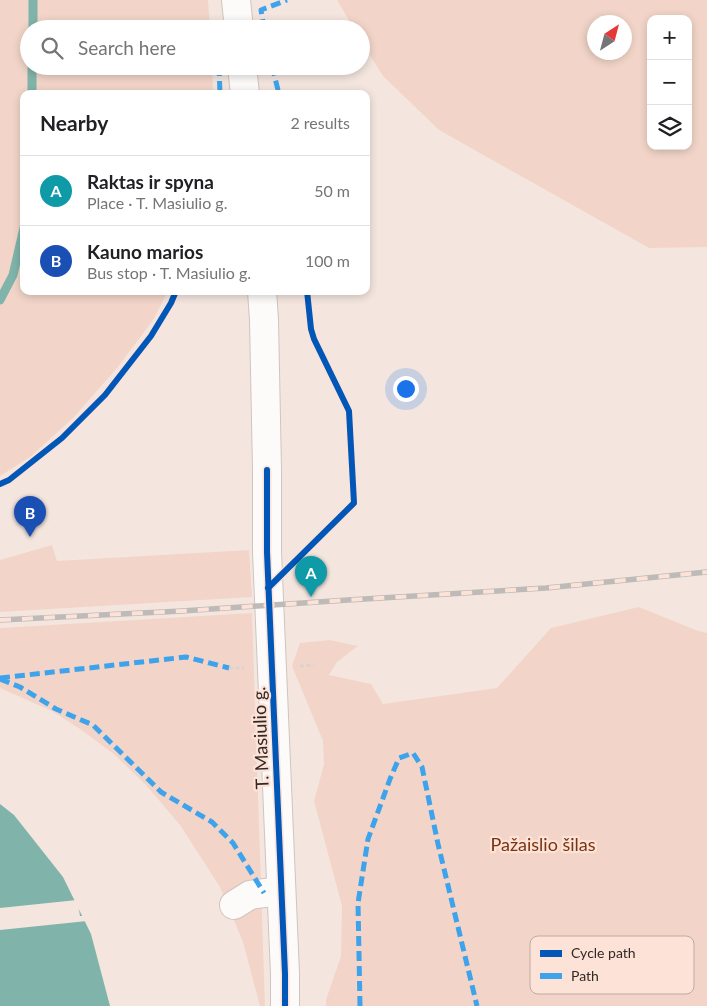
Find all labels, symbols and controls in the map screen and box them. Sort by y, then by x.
north arrow [587,15,632,60]
map controls [647,15,692,150]
button: + [647,15,692,60]
search box [20,20,370,75]
icon: search [38,34,66,62]
text: Search here [78,36,176,59]
button: − [647,60,692,105]
button: layers [647,105,692,150]
text: Nearby [40,110,108,135]
text: 2 results [290,113,350,132]
text: Raktas ir spyna [87,170,214,193]
text: A [50,181,62,200]
text: 50 m [314,181,350,200]
text: Place · T. Masiulio g. [87,193,227,212]
text: Kauno marios [87,240,203,263]
text: B [51,251,61,270]
text: 100 m [305,251,350,270]
text: Bus stop · T. Masiulio g. [87,263,251,282]
your location [393,376,419,402]
pin: B [14,496,46,537]
pin: A [295,556,327,597]
street label: T. Masiulio g. [247,686,273,790]
park label: Pažaislio šilas [490,833,596,855]
legend [530,936,694,994]
text: Cycle path [571,944,636,961]
text: Path [571,967,599,984]

